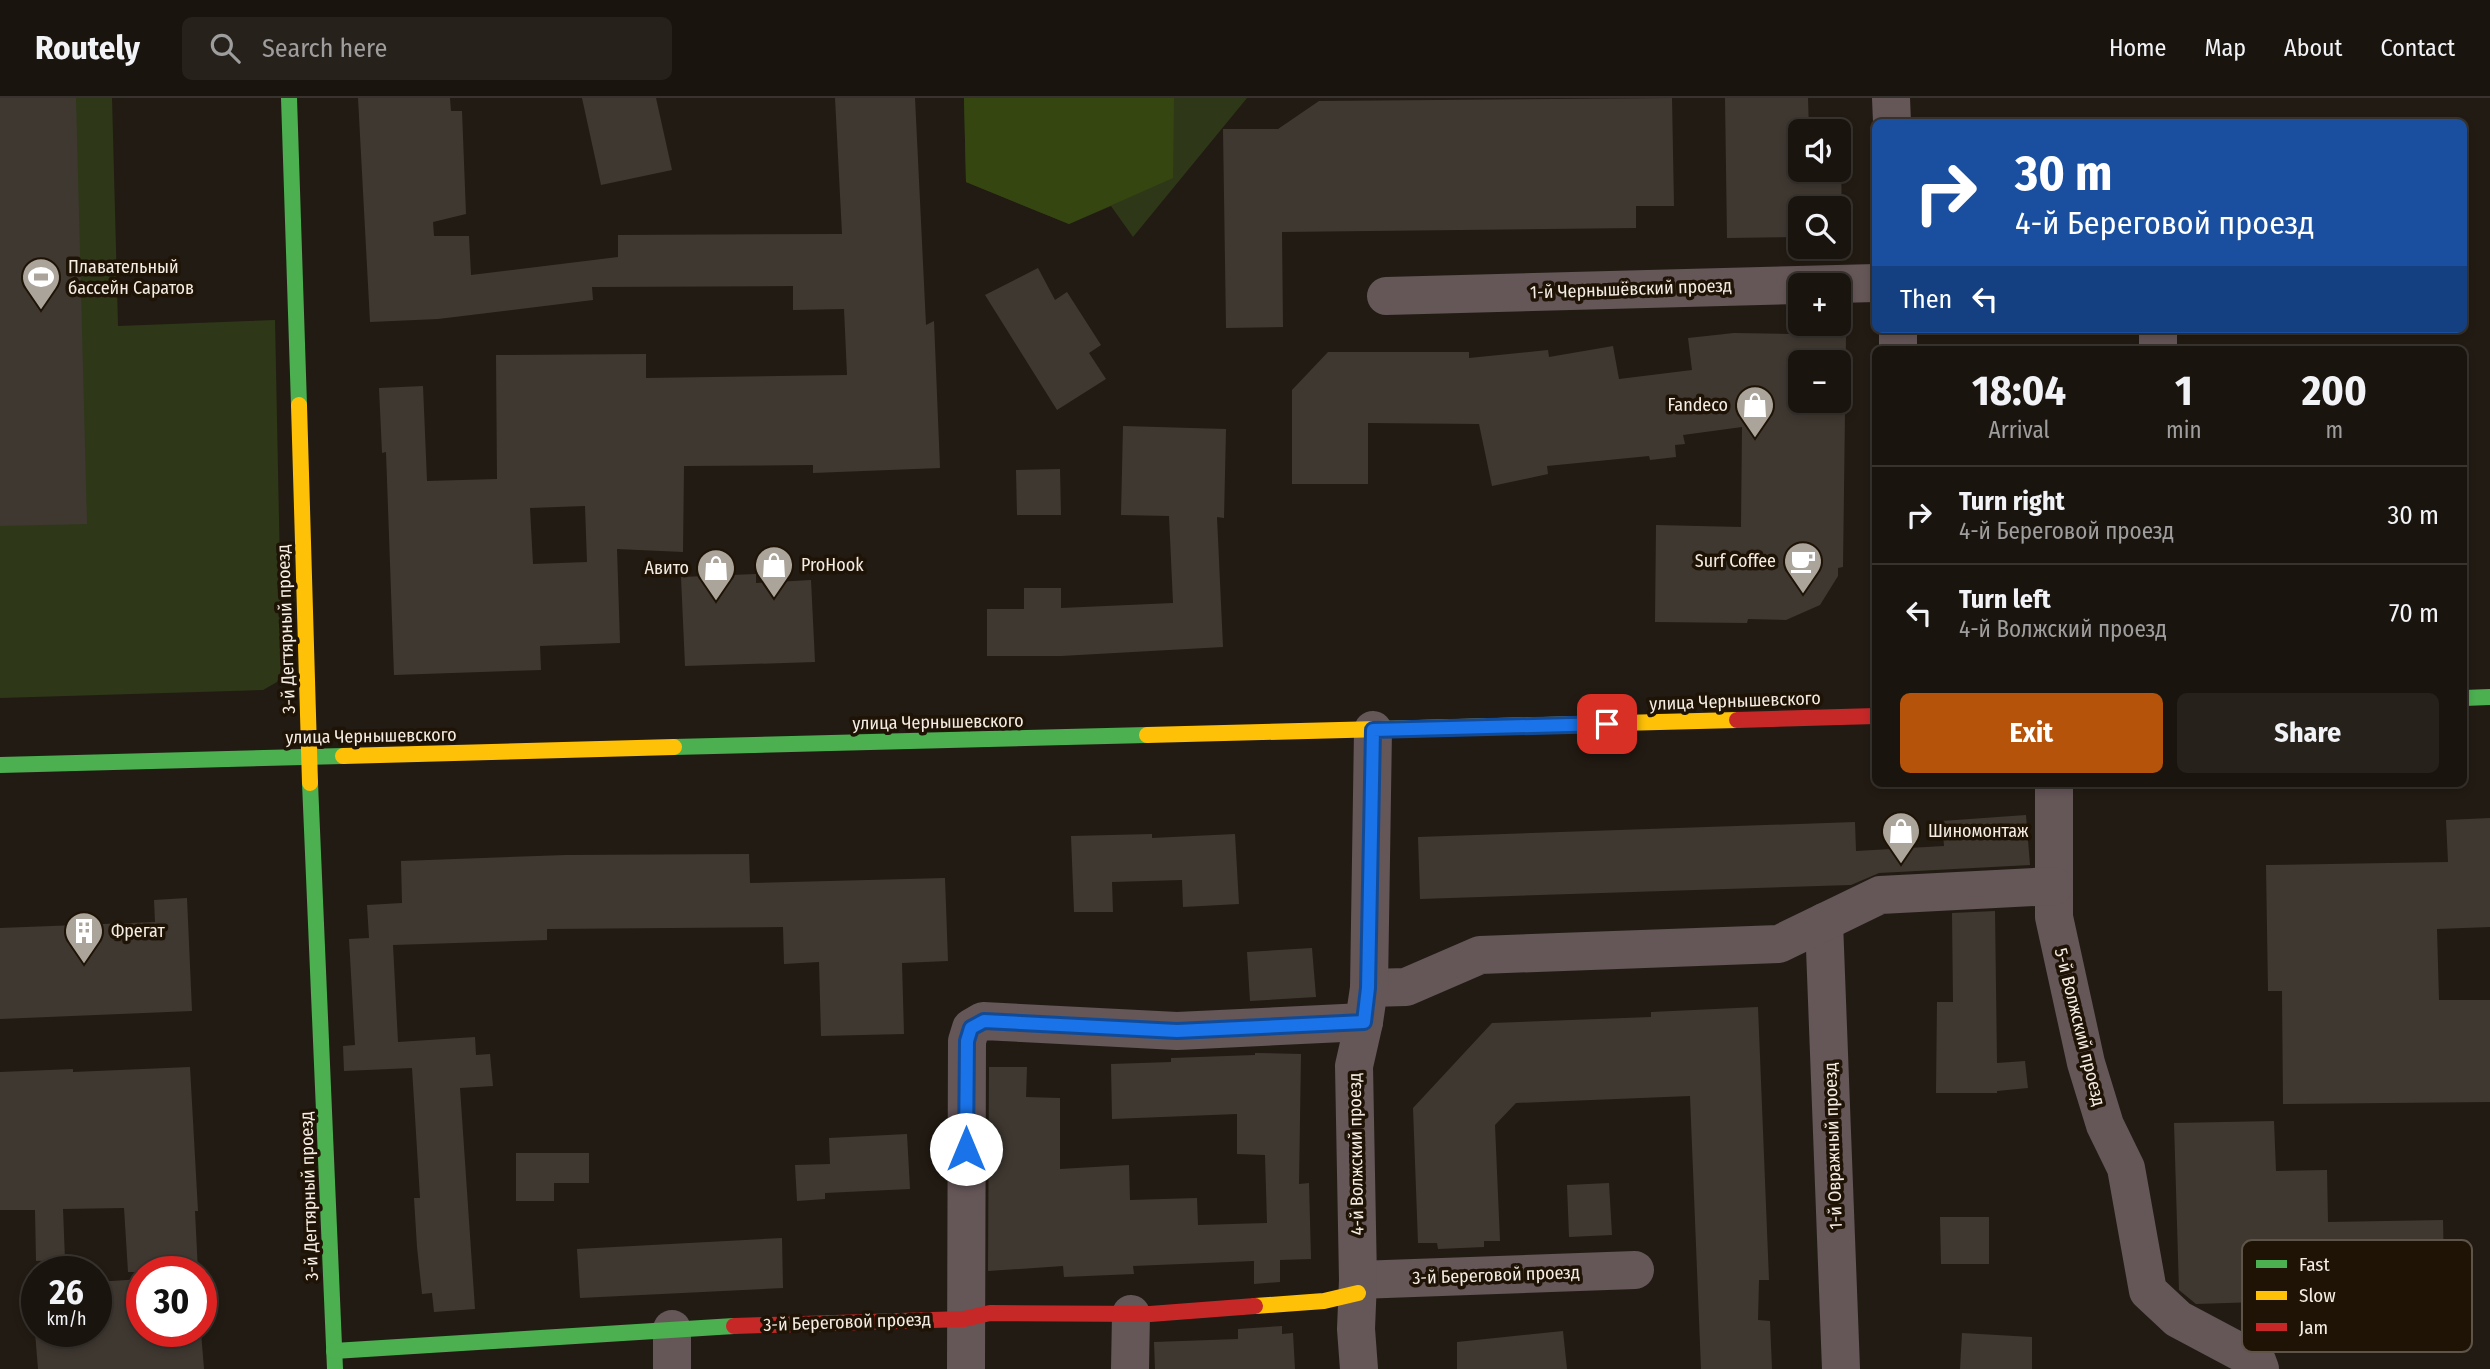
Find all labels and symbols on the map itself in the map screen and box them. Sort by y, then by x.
sports icon: Плавательный бассейн Саратов [20,256,62,311]
place label: Плавательный бассейн Саратов [68,256,194,299]
street label: 1-й Чернышёвский проезд [1530,274,1732,304]
shop icon: Fandeco [1734,384,1776,439]
place label: Fandeco [1668,394,1728,416]
cafe icon: Surf Coffee [1782,540,1824,595]
street label: 3-й Дегтярный проезд [272,544,300,714]
shop icon: ProHook [753,544,795,599]
shop icon: Авито [695,547,737,602]
place label: Surf Coffee [1695,550,1776,572]
place label: ProHook [801,554,864,576]
place label: Авито [644,557,689,579]
street label: улица Чернышевского [1649,687,1821,715]
pin [1577,694,1637,754]
street label: улица Чернышевского [852,710,1024,734]
street label: улица Чернышевского [285,724,457,748]
shop icon: Шиномонтаж [1880,810,1922,865]
place label: Шиномонтаж [1928,820,2029,842]
building icon: Фрегат [63,910,105,965]
place label: Фрегат [111,920,165,942]
street label: 5-й Волжский проезд [2050,946,2110,1108]
street label: 1-й Овражный проезд [1819,1062,1847,1230]
street label: 4-й Волжский проезд [1344,1072,1368,1236]
street label: 3-й Дегтярный проезд [295,1111,323,1281]
position arrow [929,1112,1003,1186]
legend [2242,1240,2472,1352]
text: Fast [2299,1253,2330,1276]
speed limit sign: 30 [126,1256,217,1347]
street label: 3-й Береговой проезд [1412,1261,1580,1289]
text: Slow [2299,1284,2336,1307]
street label: 3-й Береговой проезд [763,1308,931,1336]
text: Jam [2299,1316,2328,1339]

